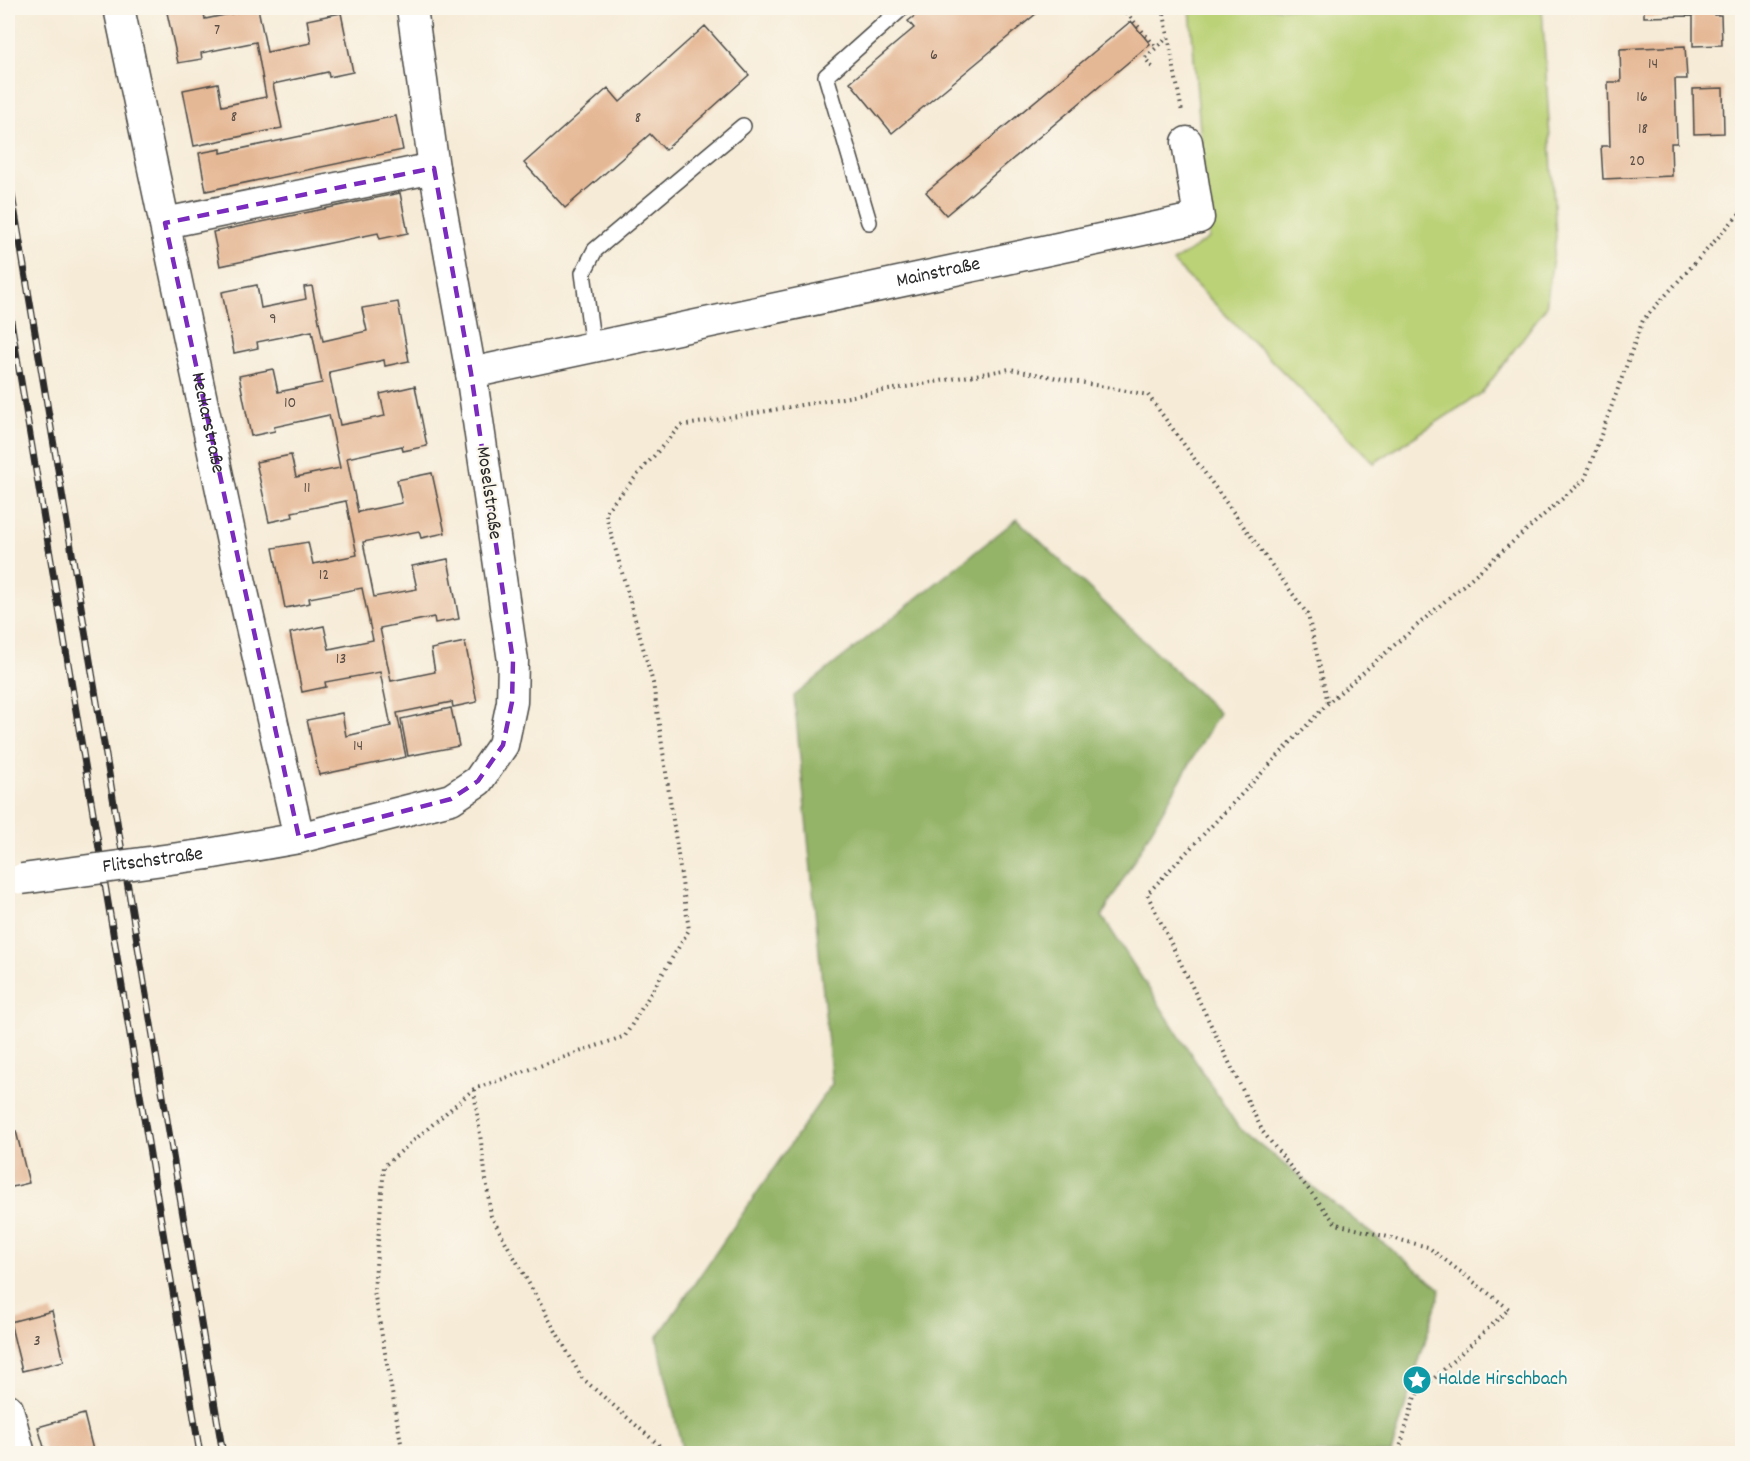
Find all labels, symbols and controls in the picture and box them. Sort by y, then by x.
house number: 7 [214,19,220,42]
house number: 6 [930,44,938,67]
house number: 14 [1648,53,1658,76]
house number: 16 [1636,86,1648,109]
house number: 8 [231,106,237,129]
house number: 8 [635,107,641,130]
house number: 18 [1638,118,1648,141]
house number: 20 [1629,150,1645,173]
street label: Mainstraße [894,251,983,296]
house number: 9 [269,308,277,331]
street label: Neckarstraße [182,370,231,476]
house number: 10 [284,392,296,415]
street label: Moselstraße [468,445,508,541]
house number: 11 [303,477,311,500]
house number: 12 [319,564,329,587]
house number: 13 [336,648,346,671]
house number: 14 [353,735,363,758]
street label: Flitschstraße [101,841,205,882]
house number: 3 [33,1330,41,1353]
place icon: Halde Hirschbach [1401,1364,1433,1396]
place label: Halde Hirschbach [1438,1366,1567,1394]

